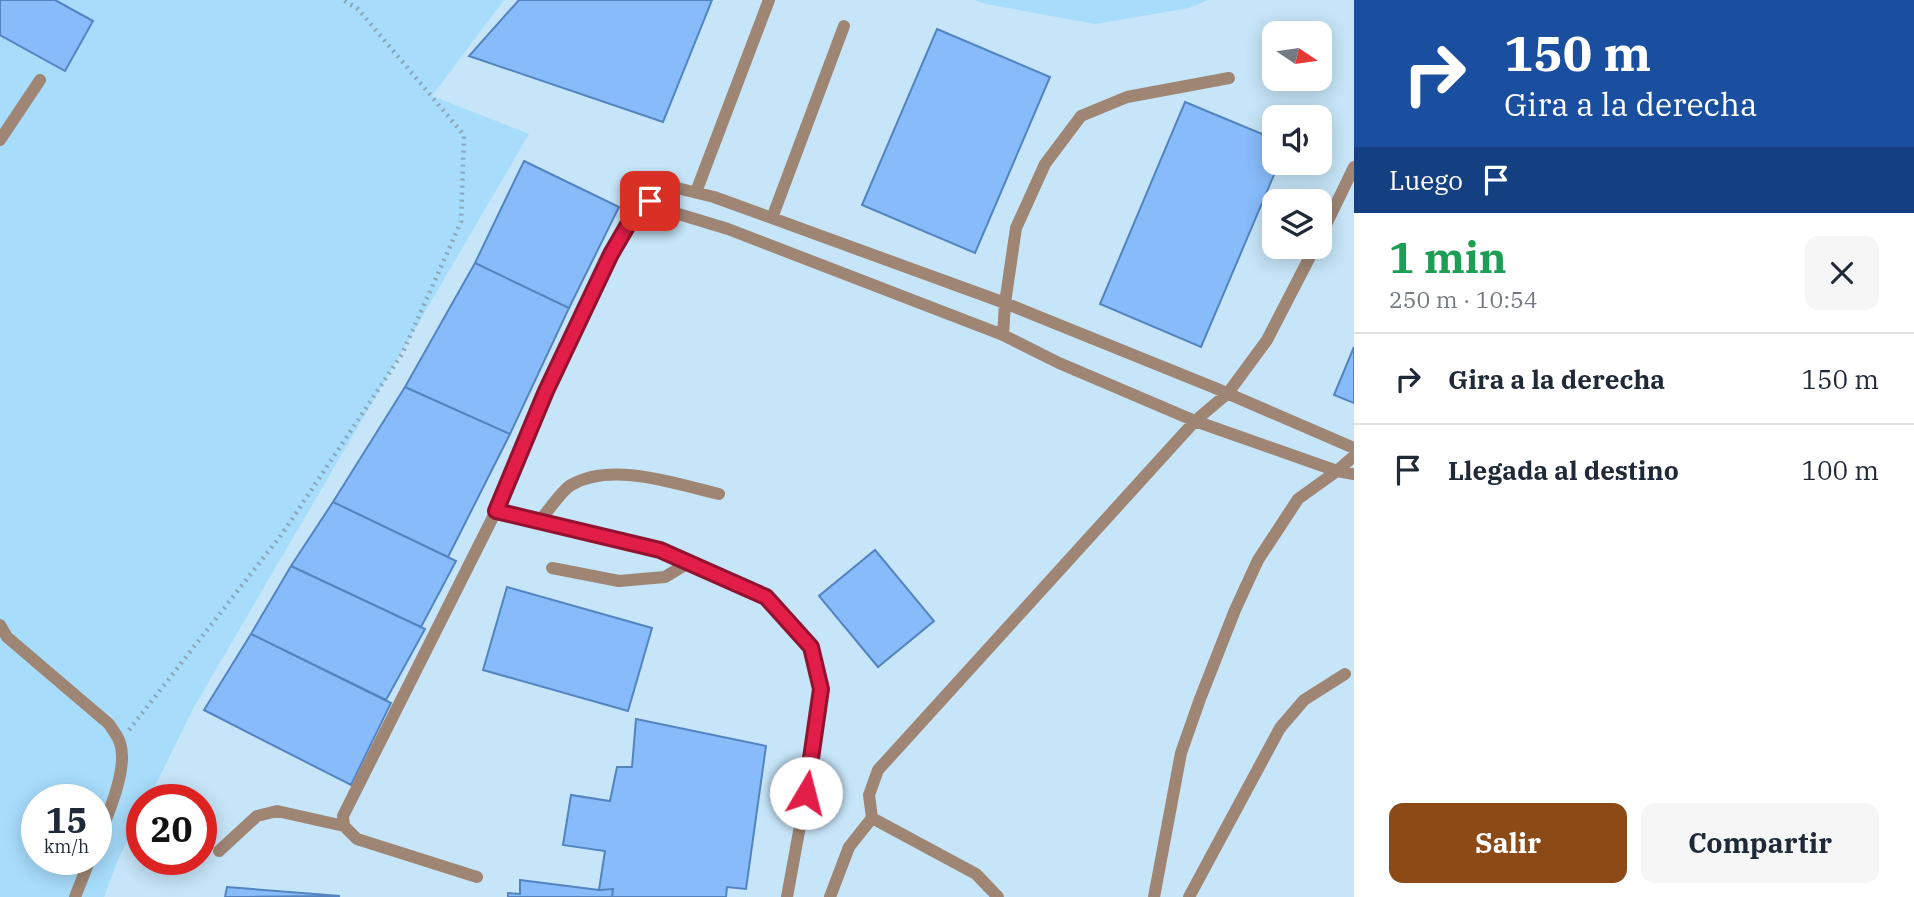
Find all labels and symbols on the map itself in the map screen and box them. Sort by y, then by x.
north arrow [1262,21,1332,91]
pin [620,171,680,231]
position arrow [769,756,843,830]
speed limit sign: 20 [126,784,217,875]

